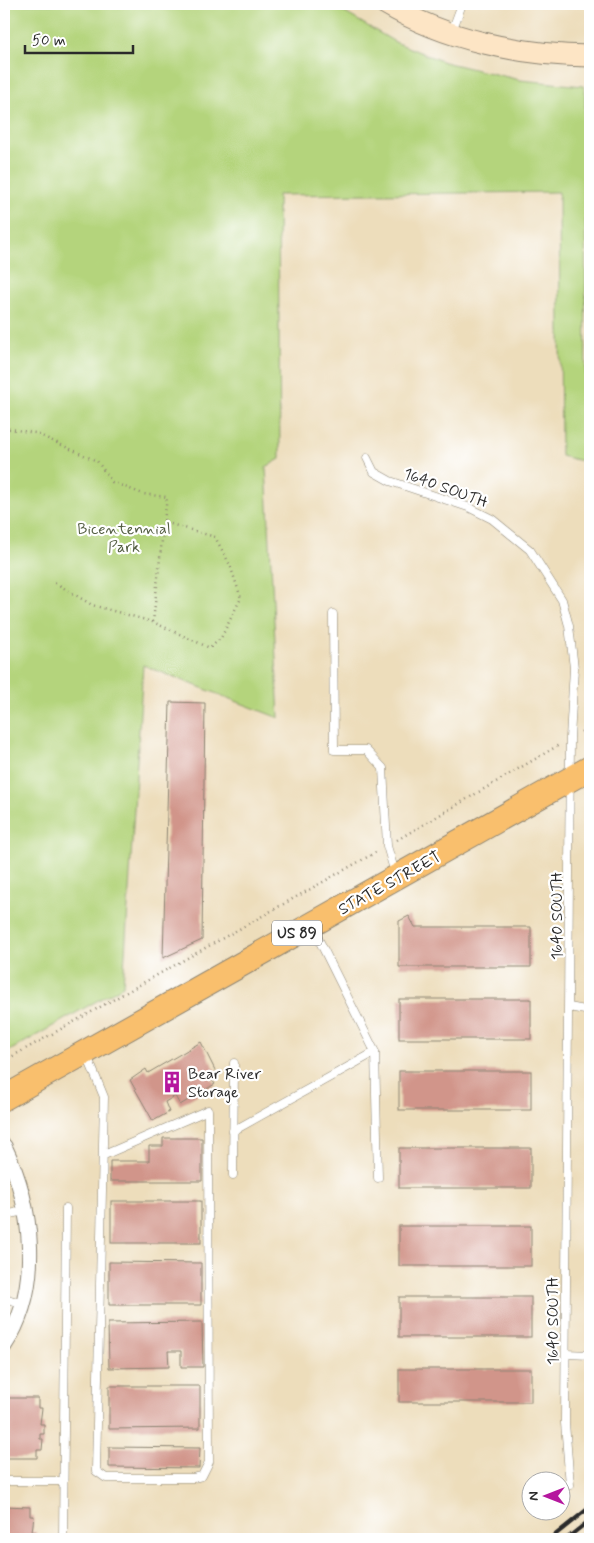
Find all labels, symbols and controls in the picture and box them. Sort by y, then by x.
scale bar [25,22,132,54]
text: 50 m [32,31,66,51]
street label: 1640 SOUTH [400,463,491,514]
park label: Bicentennial Park [77,519,171,558]
street label: STATE STREET [335,846,445,920]
street label: 1640 SOUTH [547,871,568,960]
road number: US 89 [272,920,322,946]
place label: Bear River Storage [188,1064,261,1103]
building icon: Bear River Storage [159,1069,185,1095]
street label: 1640 SOUTH [543,1276,564,1365]
north arrow [522,1470,572,1520]
text: N [525,1491,543,1501]

